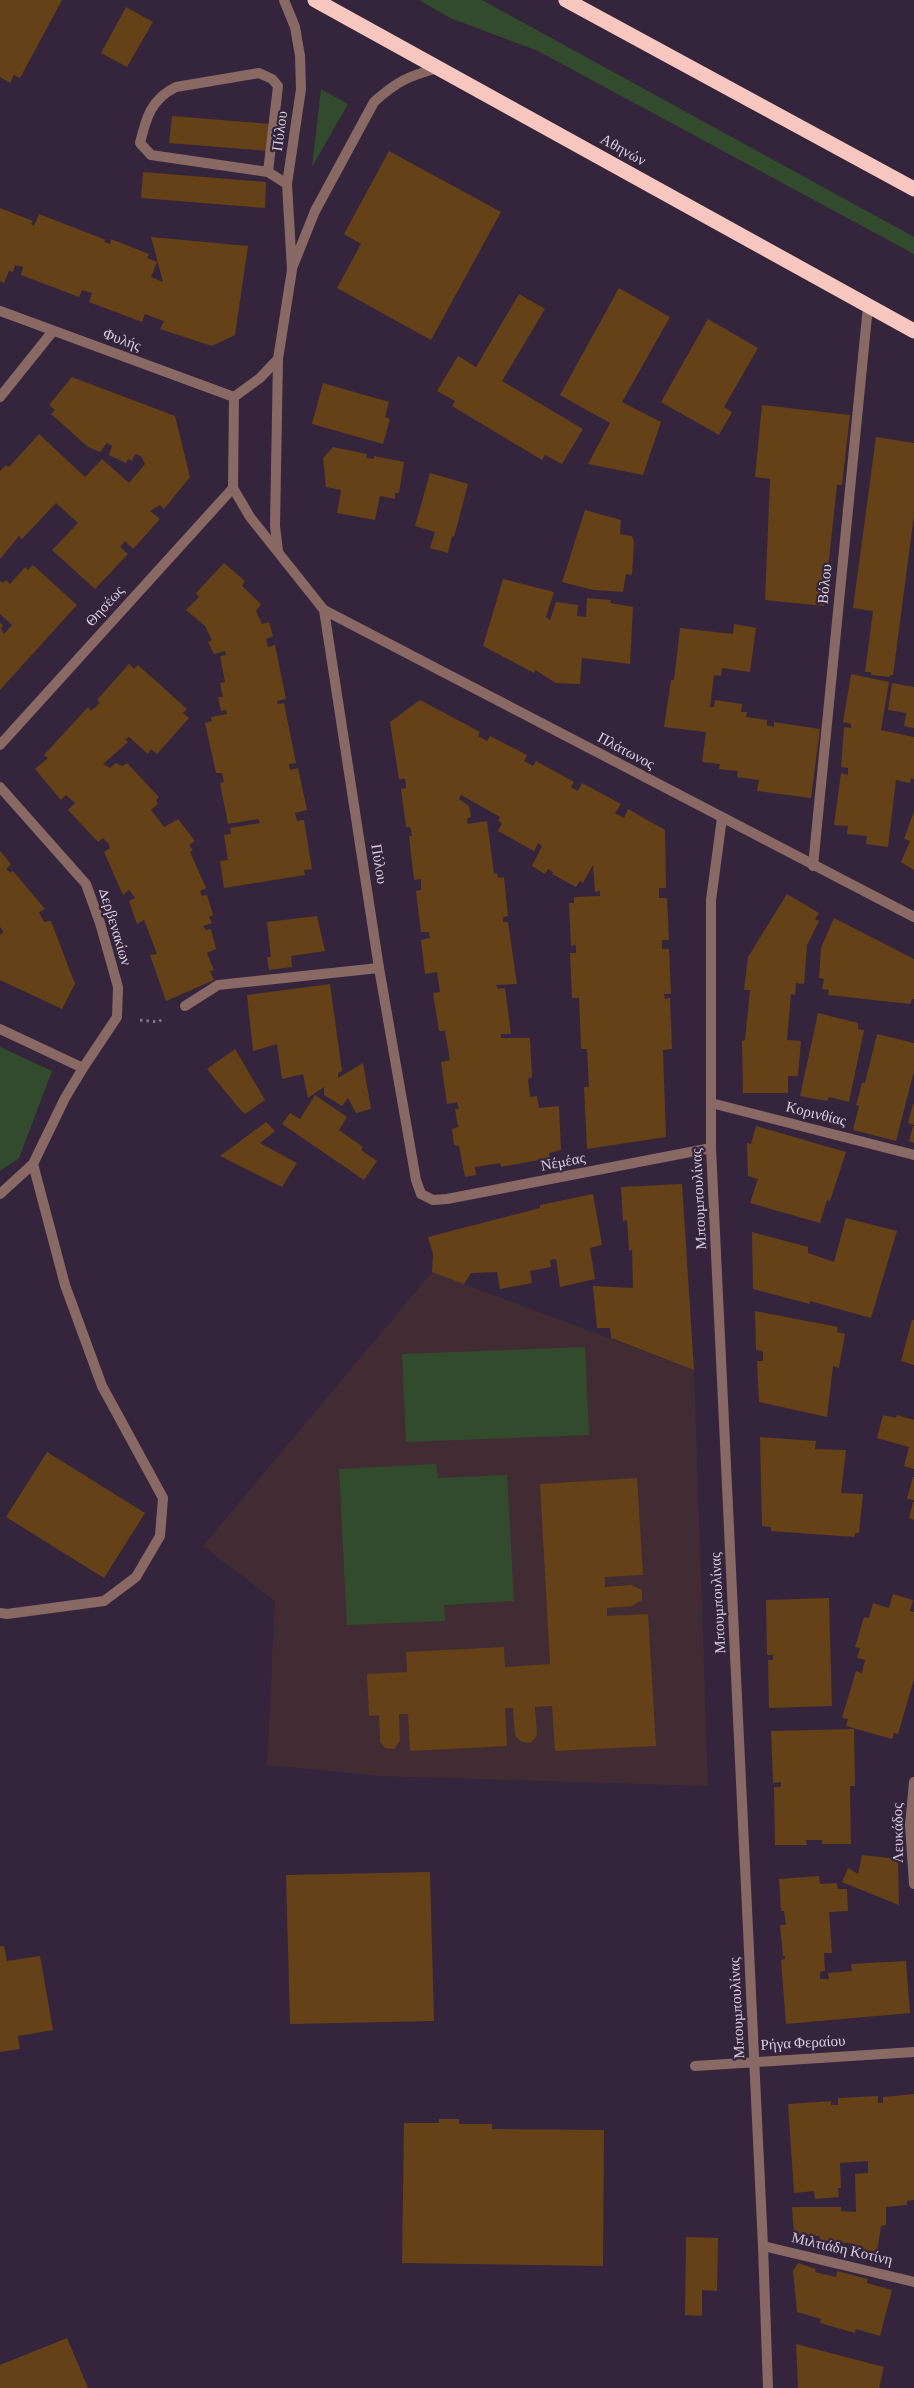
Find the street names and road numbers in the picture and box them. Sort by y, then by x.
street label: Πύλου [268,110,292,152]
street label: Αθηνών [597,130,649,170]
street label: Φυλής [100,325,144,355]
street label: Βόλου [814,563,836,605]
street label: Θησέως [82,582,128,630]
street label: Πλάτωνος [594,728,658,774]
street label: Πύλου [367,843,391,885]
street label: Δερβενακίων [95,886,135,968]
street label: Κορινθίας [784,1098,848,1130]
street label: Μπουμπουλίνας [687,1148,711,1250]
street label: Νέμέας [539,1149,587,1175]
street label: Μπουμπουλίνας [706,1552,730,1654]
street label: Λευκάδος [888,1803,908,1863]
street label: Μπουμπουλίνας [725,1957,749,2059]
street label: Ρήγα Φεραίου [760,2032,846,2054]
street label: Μιλτιάδη Κοτίνη [790,2229,894,2269]

